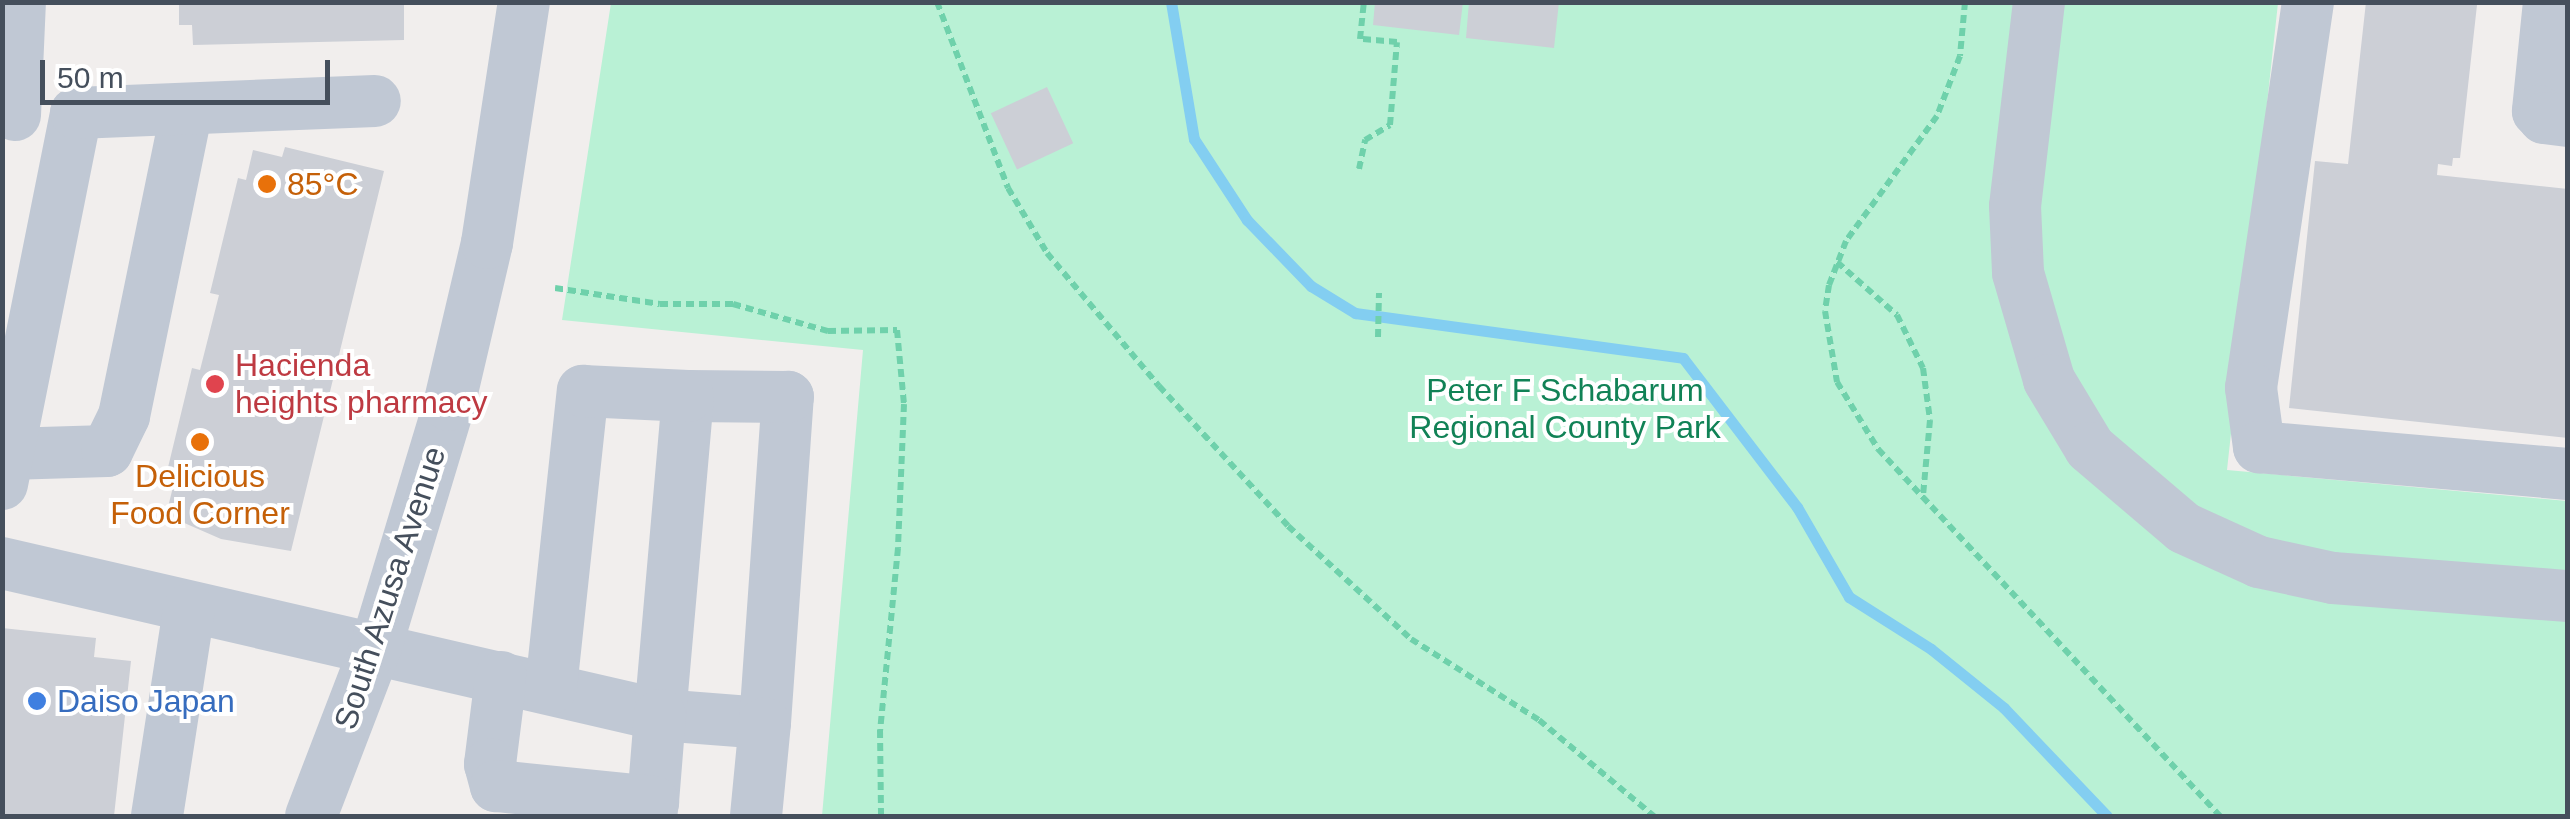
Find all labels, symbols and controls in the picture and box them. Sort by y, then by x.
scale bar [45,40,335,102]
text: 50 m [57,61,124,94]
place label: 85°C [287,165,358,203]
marker: 85°C [256,173,278,195]
place label: Hacienda heights pharmacy [235,347,488,422]
park label: Peter F Schabarum Regional County Park [1409,372,1721,447]
marker: Hacienda heights pharmacy [204,373,226,395]
marker: Delicious Food Corner [189,431,211,453]
street label: South Azusa Avenue [326,440,454,736]
place label: Delicious Food Corner [110,458,290,533]
place label: Daiso Japan [57,682,235,720]
marker: Daiso Japan [26,690,48,712]

